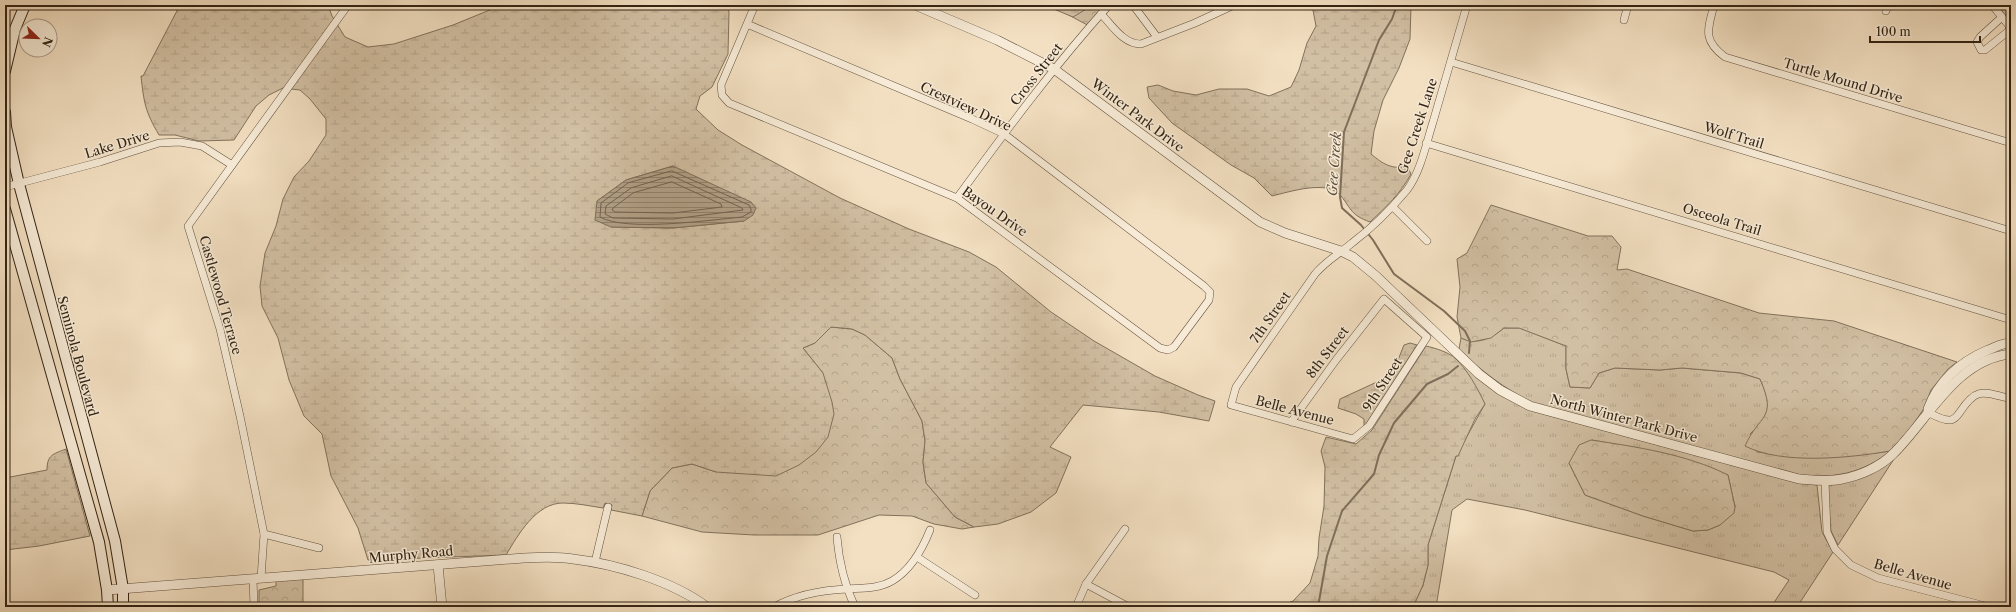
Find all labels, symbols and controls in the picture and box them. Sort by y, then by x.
north arrow [18,18,58,58]
scale bar [1870,18,1980,44]
text: 100 m [1876,24,1911,39]
text: N [39,35,56,49]
street label: Cross Street [1007,39,1066,108]
street label: Turtle Mound Drive [1781,54,1905,106]
street label: Winter Park Drive [1088,74,1188,155]
street label: Gee Creek Lane [1394,76,1440,176]
street label: Crestview Drive [918,78,1014,134]
street label: Wolf Trail [1701,118,1766,152]
street label: Lake Drive [83,127,151,161]
water label: Gee Creek [1323,131,1345,197]
street label: Bayou Drive [959,183,1031,239]
street label: Osceola Trail [1681,199,1763,239]
street label: Castlewood Terrace [196,234,246,356]
street label: 7th Street [1246,288,1294,346]
street label: Seminola Boulevard [54,294,102,418]
street label: 8th Street [1302,323,1352,381]
street label: 9th Street [1359,354,1405,414]
street label: North Winter Park Drive [1549,391,1699,445]
street label: Belle Avenue [1254,392,1336,428]
street label: Murphy Road [368,542,454,566]
street label: Belle Avenue [1872,555,1954,593]

